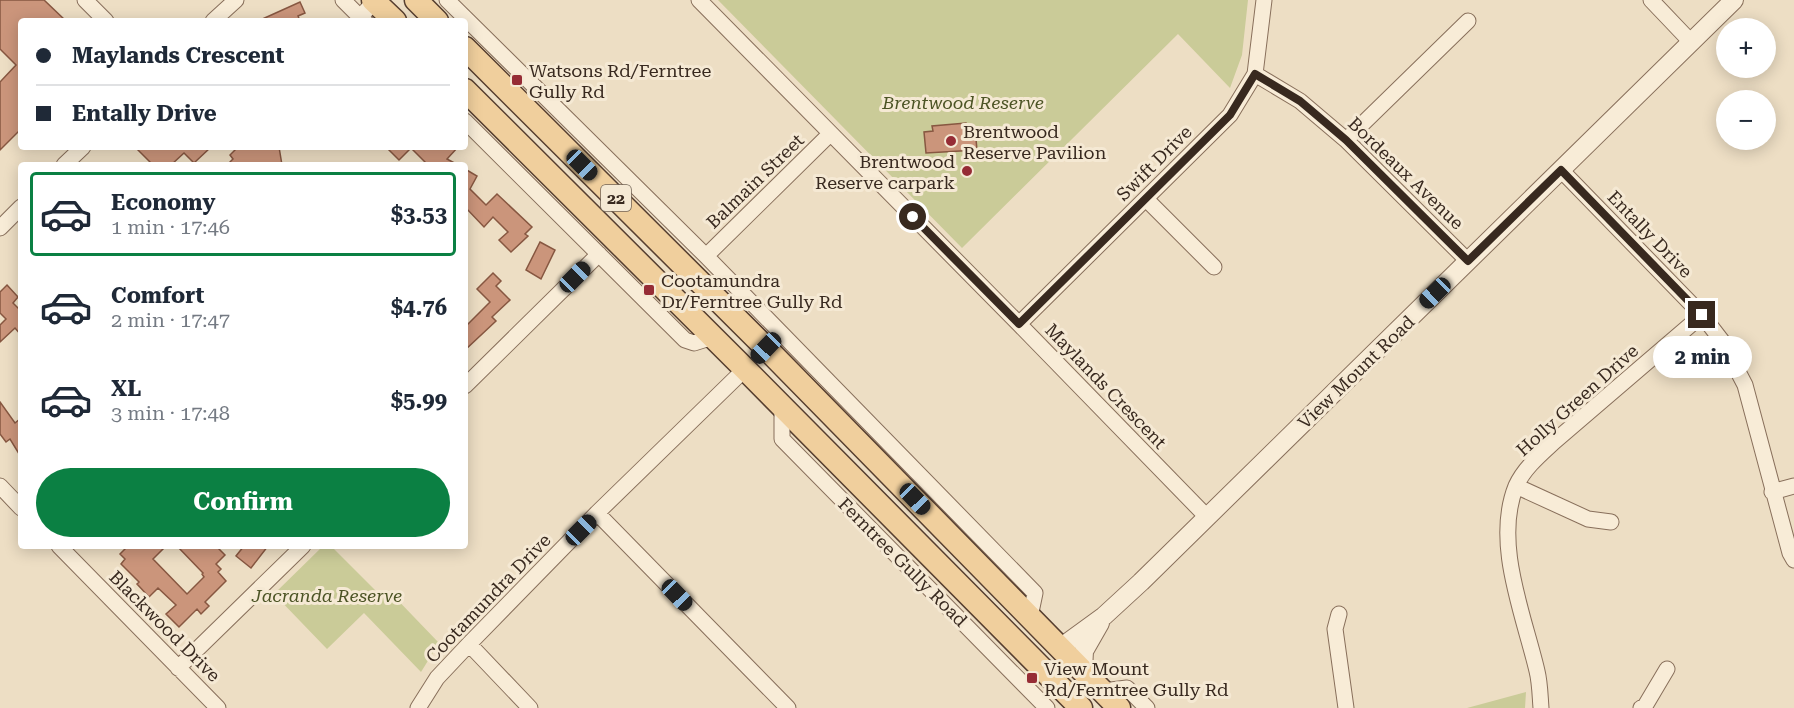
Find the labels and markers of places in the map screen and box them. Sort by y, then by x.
place label: Watsons Rd/Ferntree Gully Rd [529,60,711,102]
marker: Watsons Rd/Ferntree Gully Rd [510,73,524,87]
place label: Brentwood Reserve Pavilion [963,121,1107,163]
marker: Brentwood Reserve Pavilion [944,134,958,148]
place label: Brentwood Reserve carpark [815,151,955,193]
marker: Brentwood Reserve carpark [960,164,974,178]
place label: Cootamundra Dr/Ferntree Gully Rd [661,270,843,312]
marker: Cootamundra Dr/Ferntree Gully Rd [642,283,656,297]
place label: View Mount Rd/Ferntree Gully Rd [1044,658,1229,700]
marker: View Mount Rd/Ferntree Gully Rd [1025,671,1039,685]

